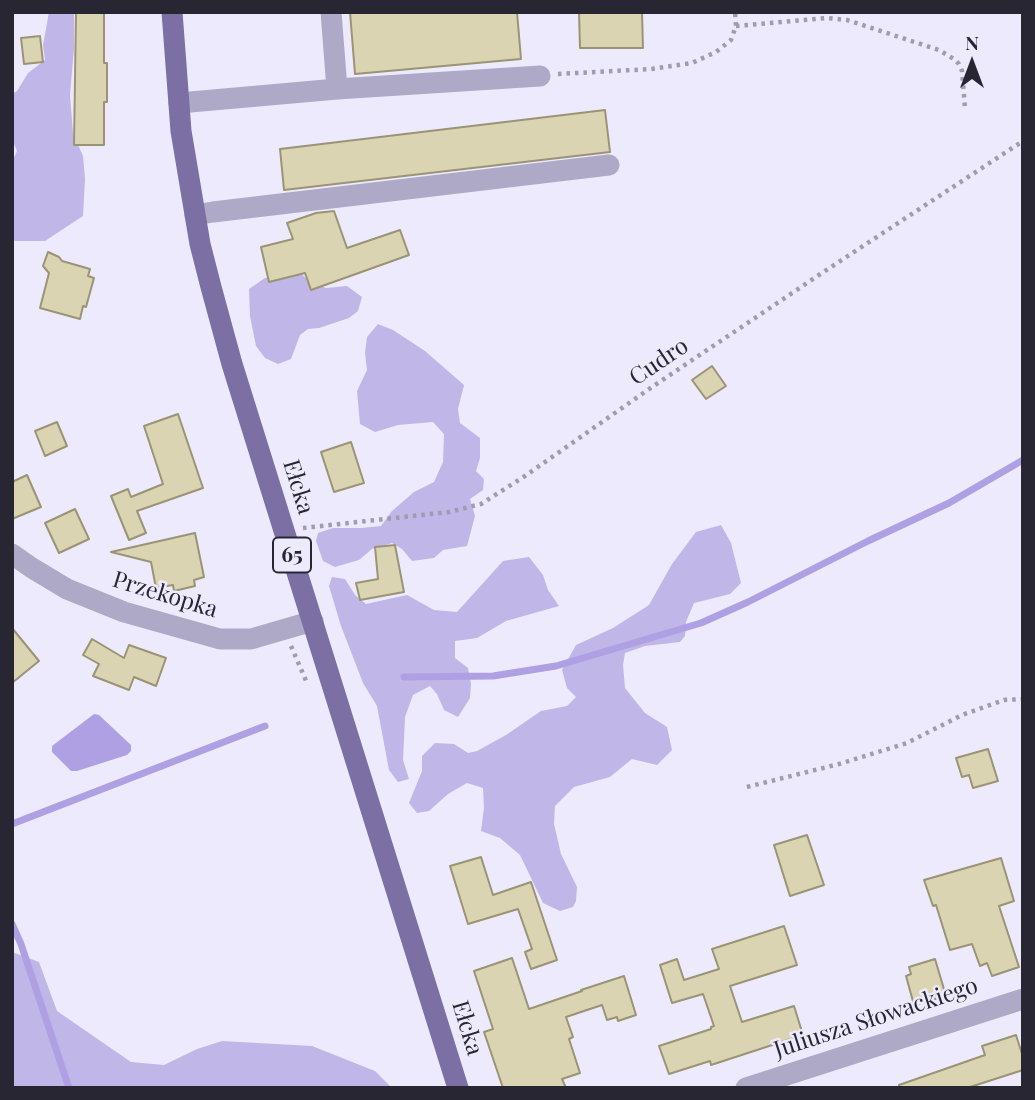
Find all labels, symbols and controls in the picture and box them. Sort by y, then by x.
north arrow [937,28,1007,98]
text: N [965,29,979,55]
street label: Cudro [624,332,694,392]
street label: Ełcka [277,456,319,518]
road number: 65 [273,538,311,572]
street label: Przekopka [109,566,221,624]
street label: Juliusza Słowackiego [771,972,981,1064]
street label: Ełcka [446,997,488,1059]

